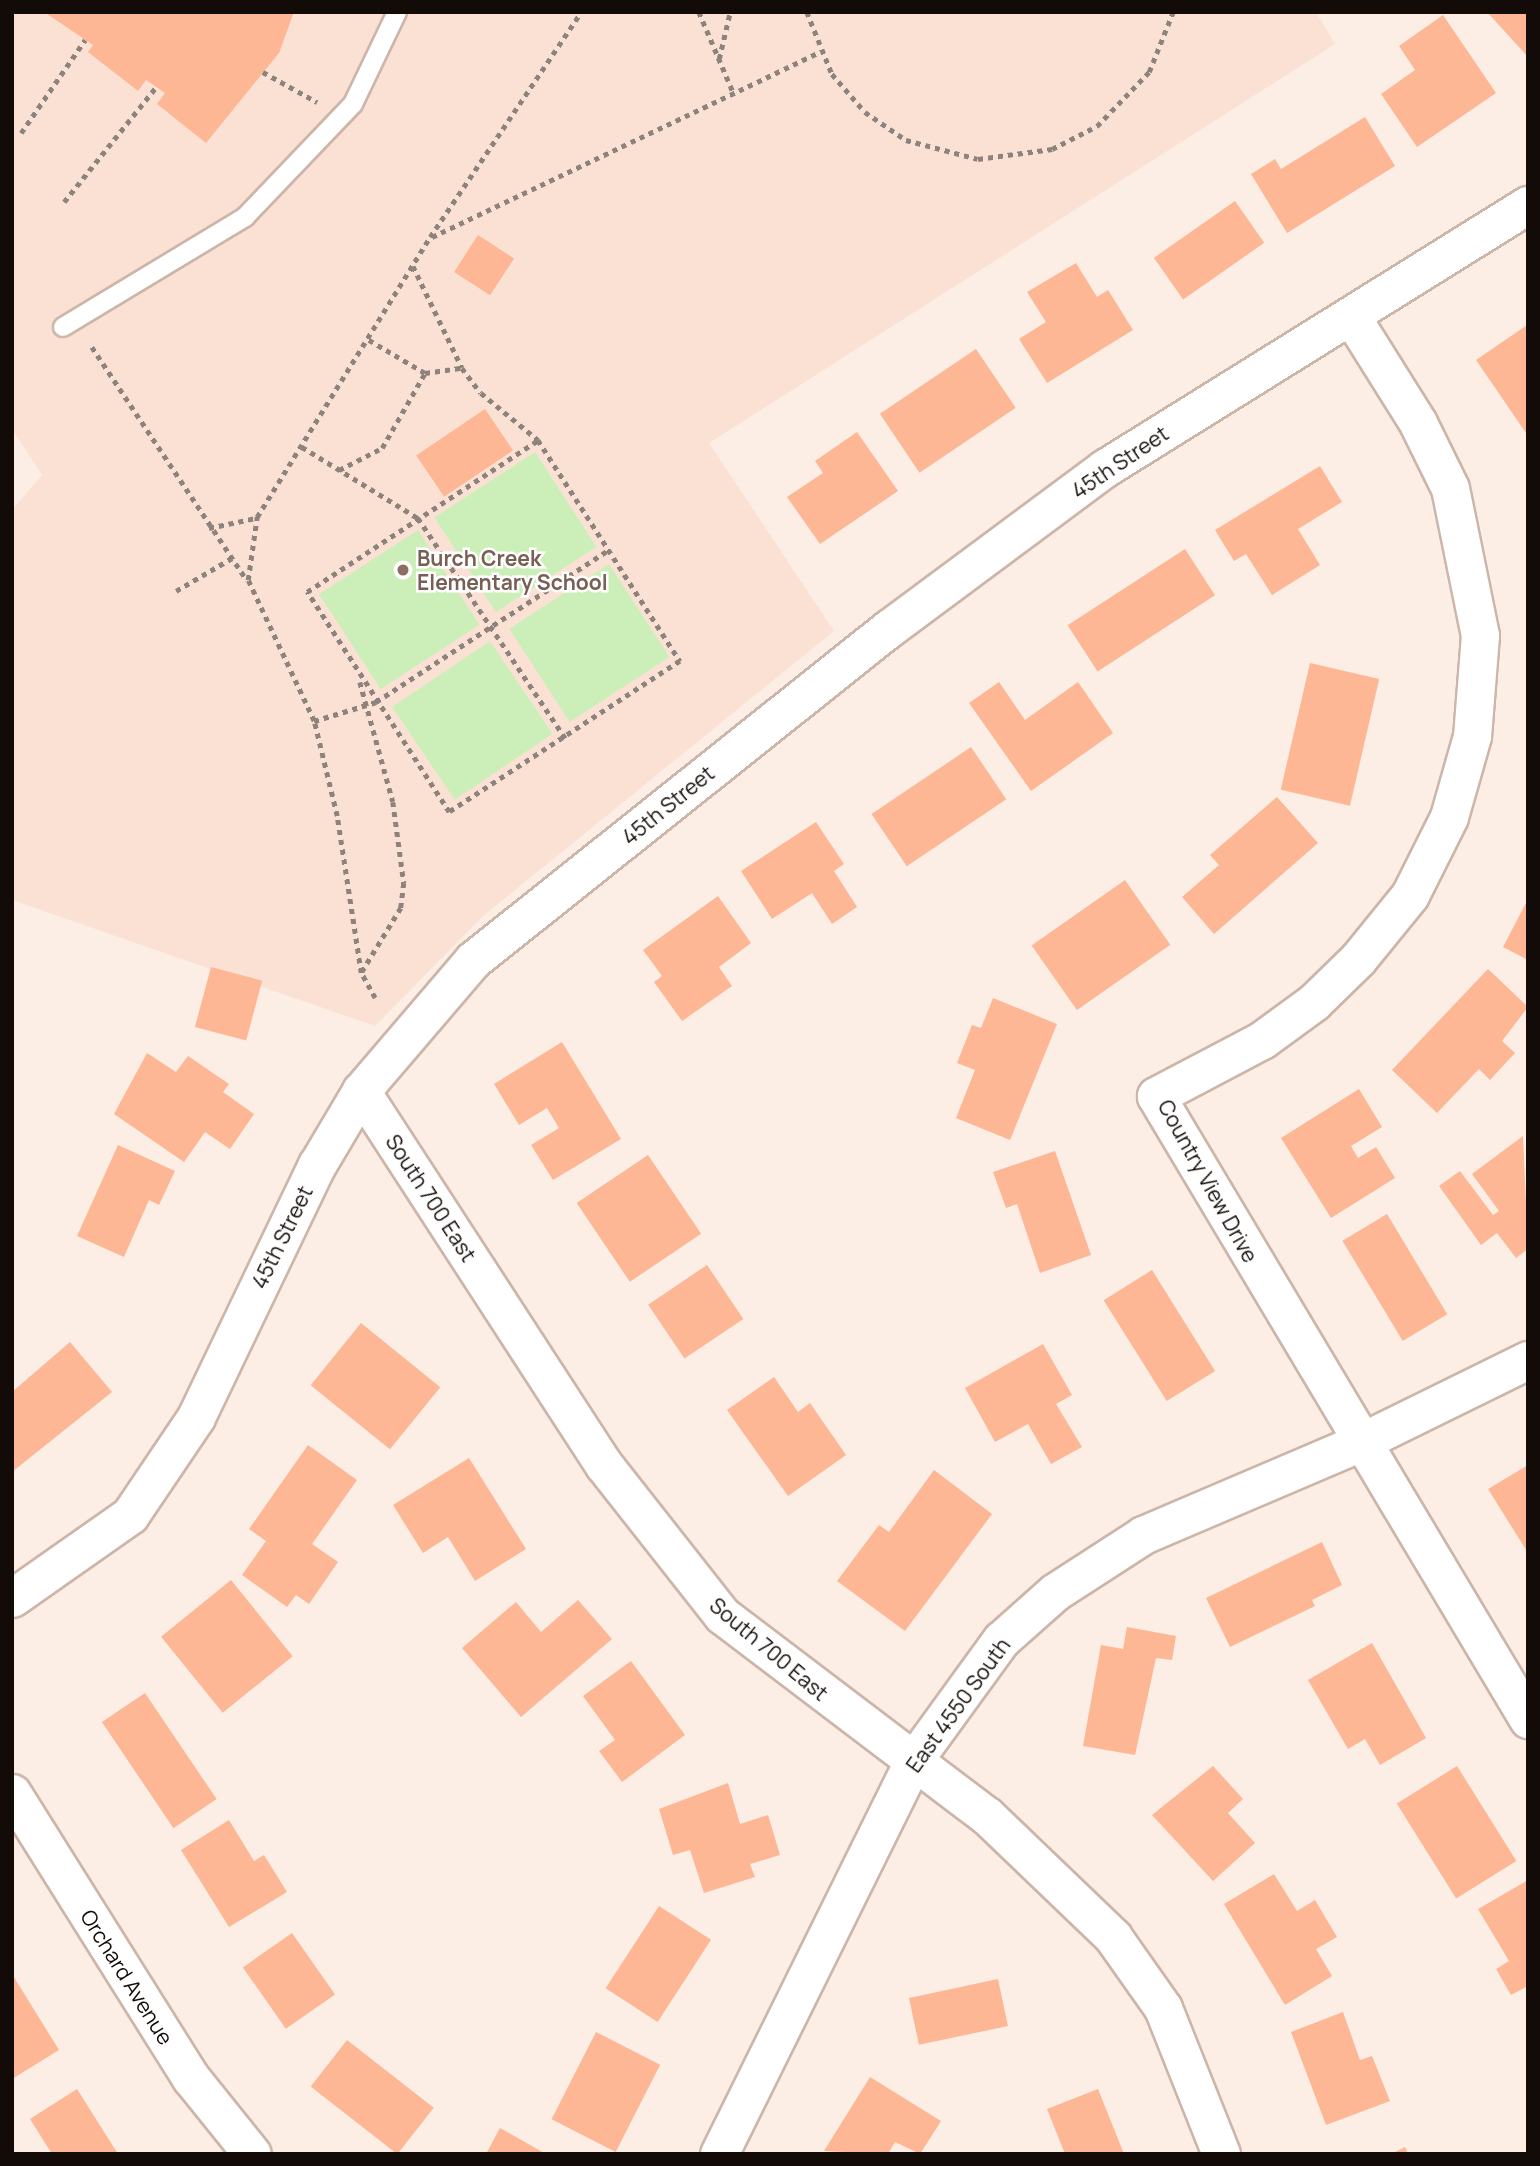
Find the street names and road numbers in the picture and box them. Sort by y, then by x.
street label: 45th Street [1067,420,1173,504]
street label: 45th Street [617,760,719,850]
street label: Country View Drive [1153,1095,1263,1267]
street label: South 700 East [381,1130,481,1266]
street label: 45th Street [246,1181,318,1293]
street label: South 700 East [705,1592,833,1706]
street label: East 4550 South [901,1633,1015,1777]
street label: Orchard Avenue [75,1905,179,2049]

